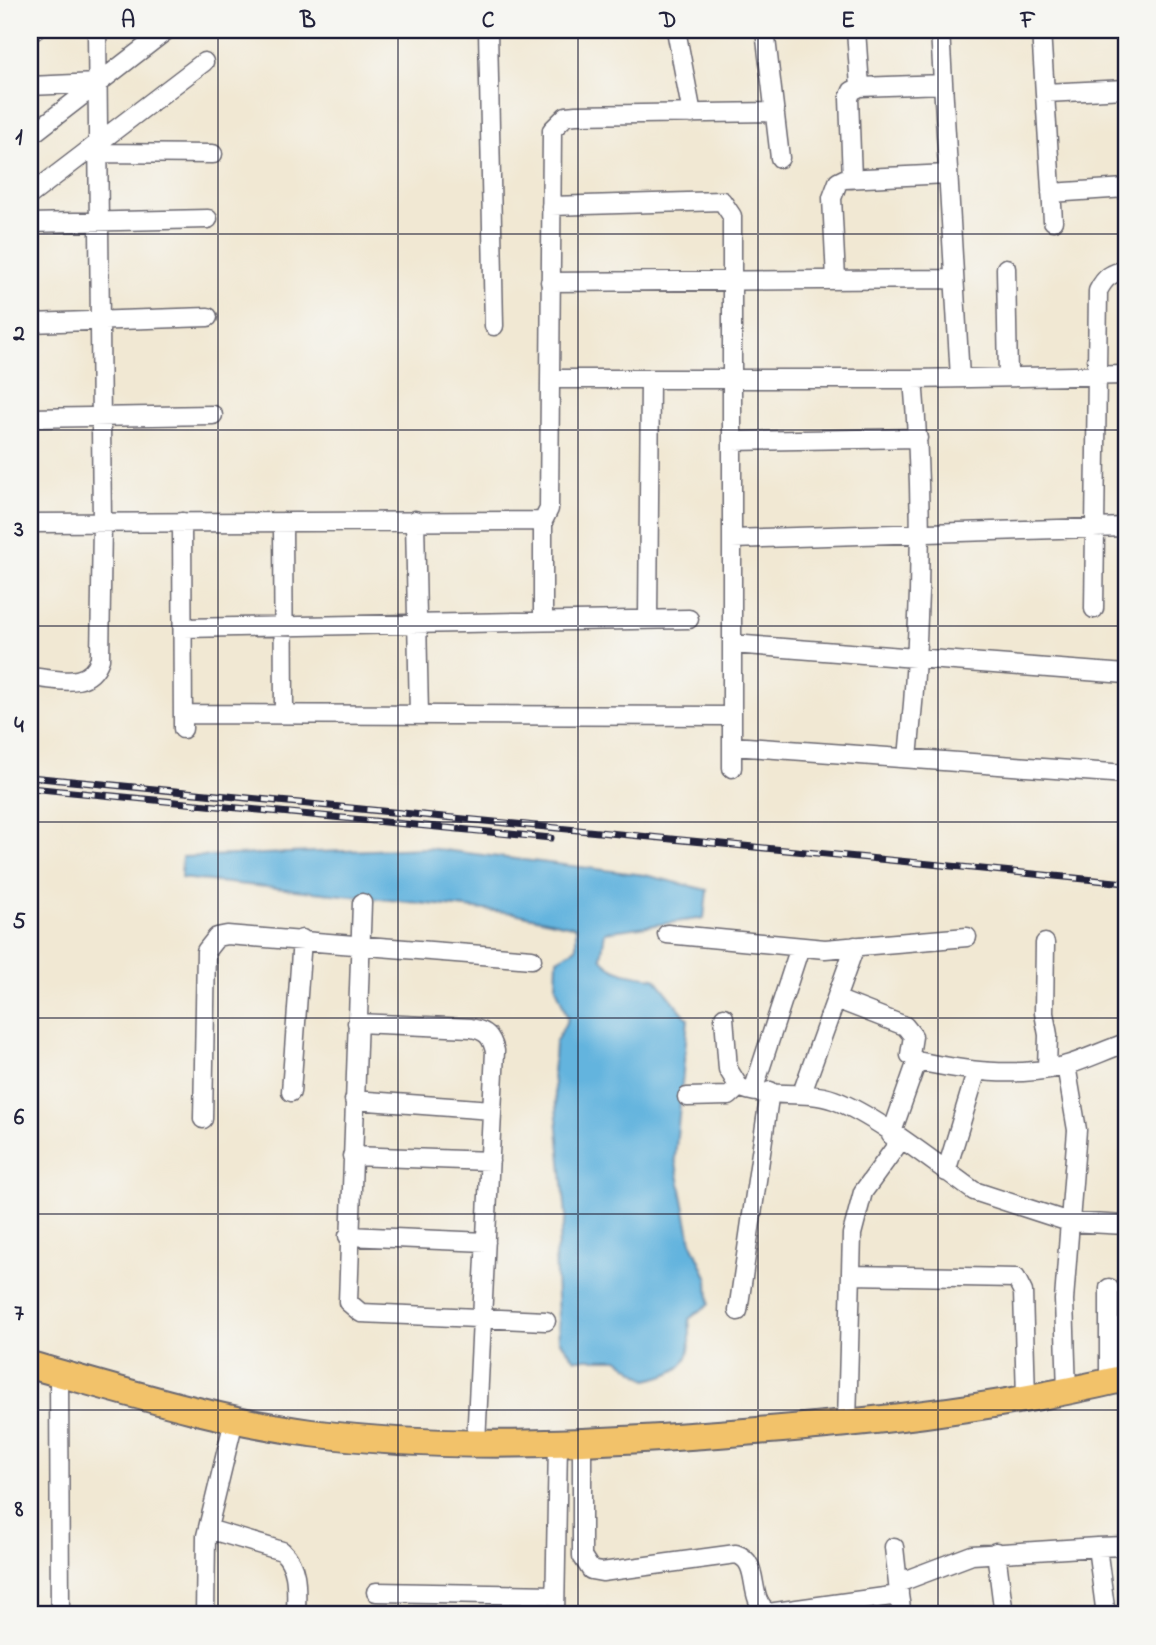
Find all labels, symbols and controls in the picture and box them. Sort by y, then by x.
text: A [121,5,135,38]
text: B [299,5,316,38]
text: C [482,5,495,38]
text: D [659,5,676,38]
text: E [841,5,855,38]
text: F [1020,5,1036,38]
text: 1 [15,122,23,155]
text: 2 [12,318,25,351]
text: 3 [13,514,24,547]
text: 4 [14,710,24,743]
text: 5 [12,906,26,939]
text: 6 [14,1102,25,1135]
text: 7 [14,1298,24,1331]
text: 8 [14,1494,24,1527]

